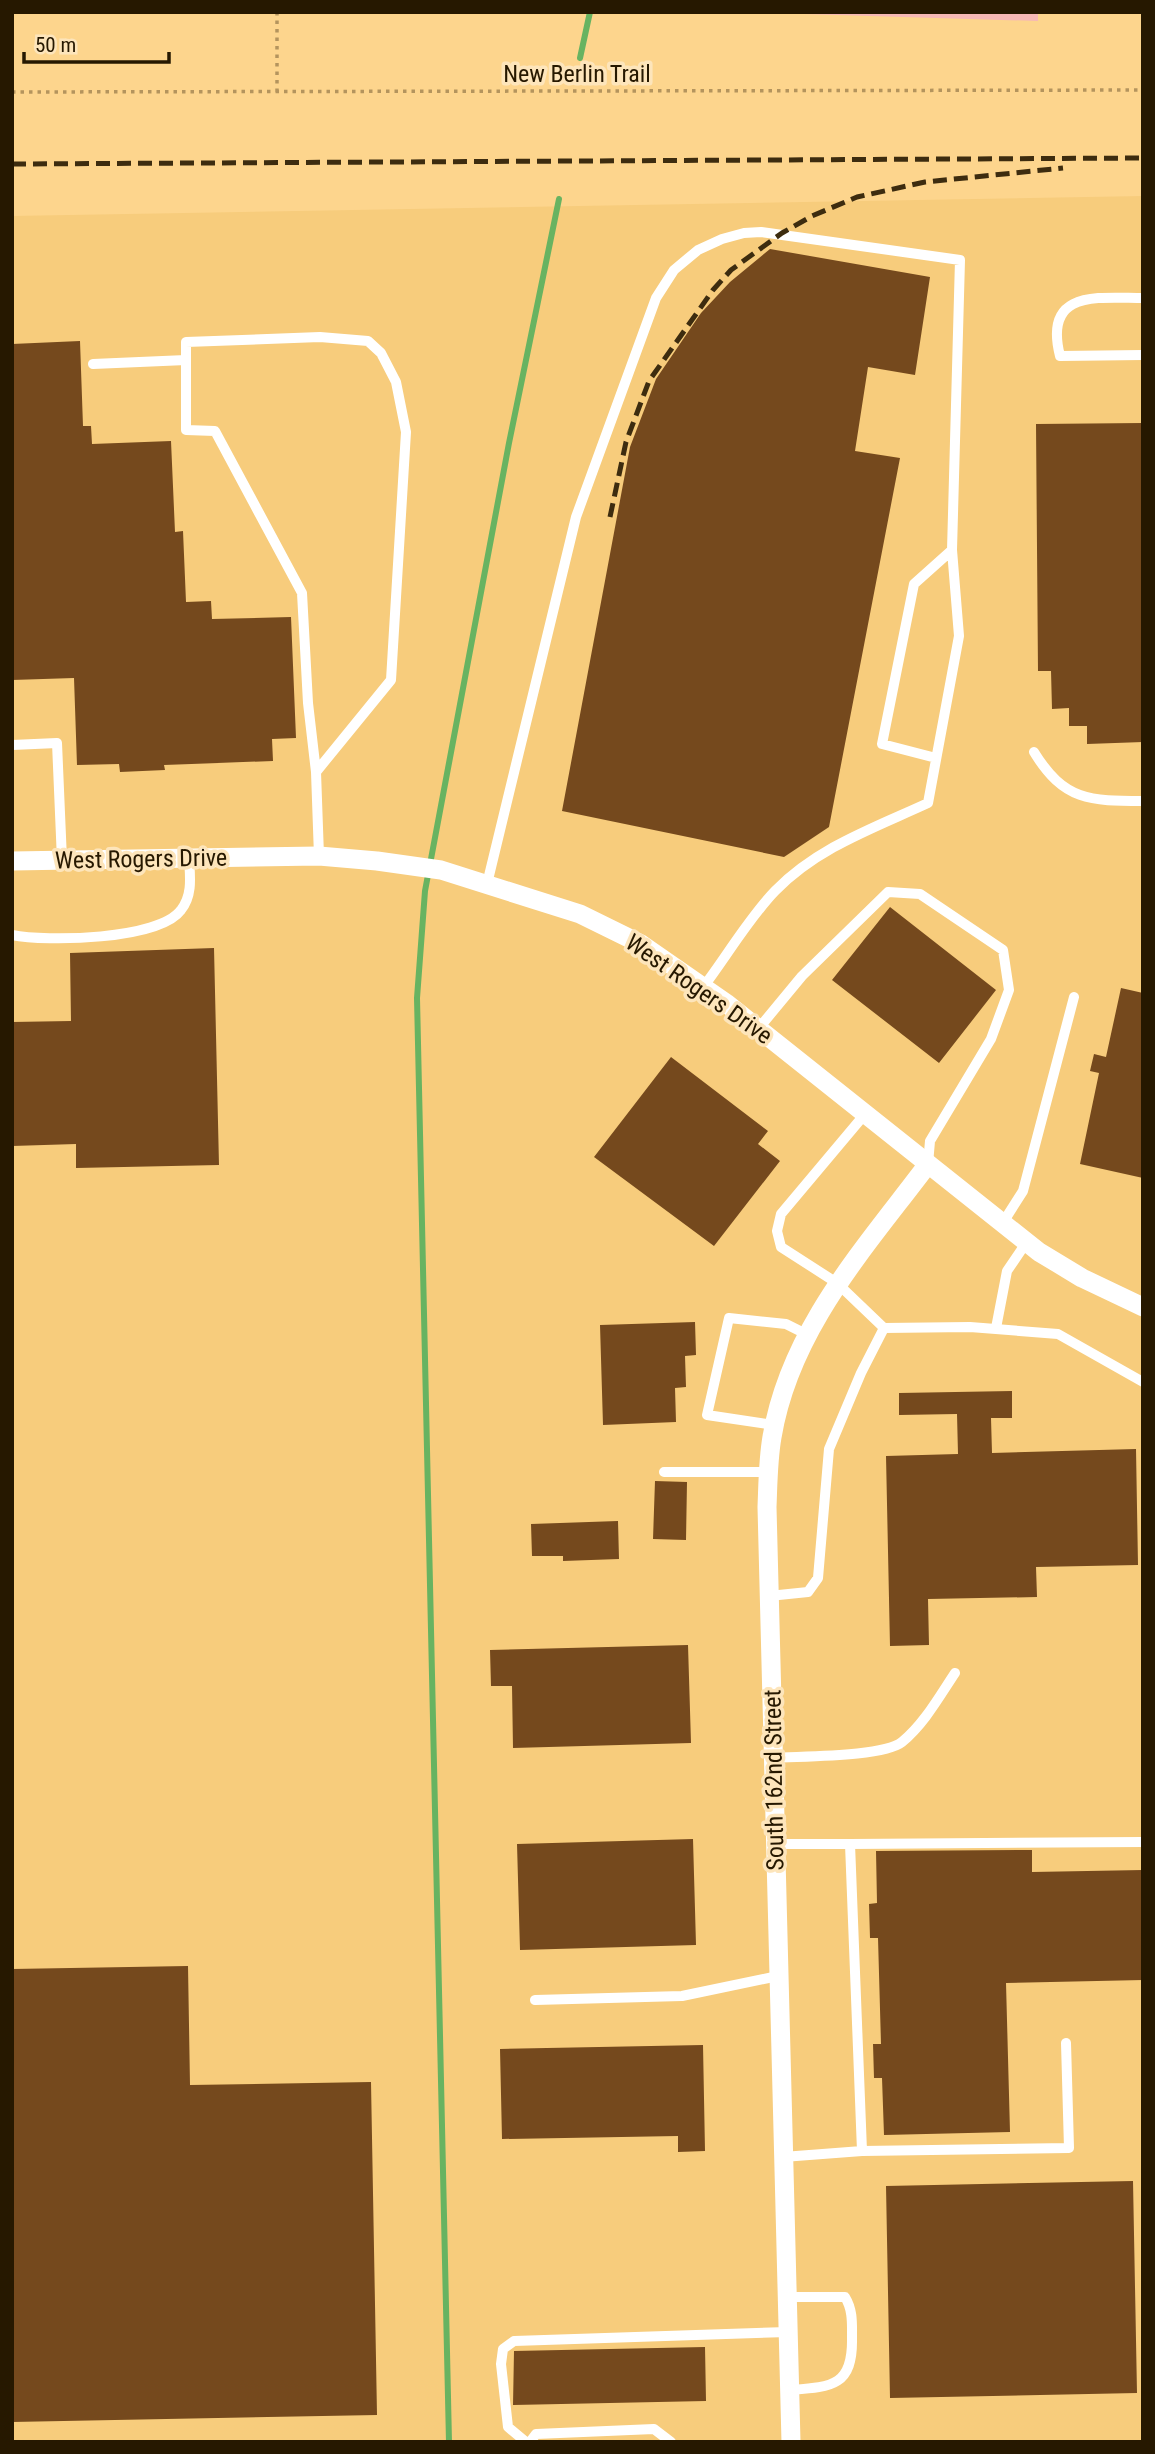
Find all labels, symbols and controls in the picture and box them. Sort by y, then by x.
scale bar [24,21,170,65]
text: 50 m [35,33,76,57]
street label: New Berlin Trail [503,60,651,88]
street label: West Rogers Drive [55,843,227,875]
street label: West Rogers Drive [620,928,778,1050]
street label: South 162nd Street [758,1689,790,1871]

